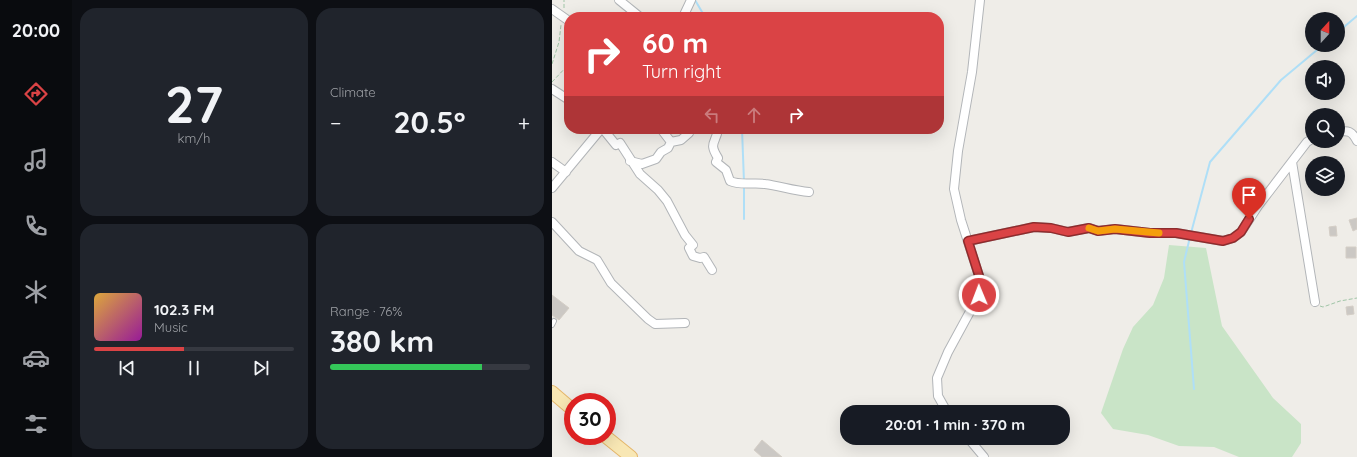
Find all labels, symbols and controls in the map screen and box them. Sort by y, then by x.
north arrow [1305,12,1345,52]
map controls [1305,12,1345,196]
text: 20:00 [12,19,60,42]
text: 60 m [642,25,708,60]
icon: right [576,28,628,80]
text: Turn right [642,60,722,83]
button: sound [1305,60,1345,100]
text: 27 [165,71,223,136]
icon: directions [22,80,50,108]
text: Climate [330,84,376,100]
text: 20.5° [394,103,466,141]
icon: left [701,104,723,126]
icon: ahead [743,104,765,126]
icon: right [785,104,807,126]
button: search [1305,108,1345,148]
text: − [330,109,341,137]
text: + [518,109,530,137]
text: km/h [178,130,210,146]
icon: music [22,146,50,174]
button: layers [1305,156,1345,196]
pin [1232,178,1266,219]
icon: arrive [1238,184,1260,206]
icon: phone [22,212,50,240]
position arrow [958,274,1000,316]
icon: climate [22,278,50,306]
text: 102.3 FM [154,300,214,319]
text: Range · 76% [330,303,402,319]
text: Music [154,319,188,335]
text: 380 km [330,322,434,360]
icon: car [22,344,50,372]
icon: previous [116,357,138,379]
icon: pause [183,357,205,379]
icon: next [250,357,272,379]
speed limit sign: 30 [564,393,616,445]
icon: filters [22,410,50,438]
text: 20:01 · 1 min · 370 m [885,415,1025,434]

